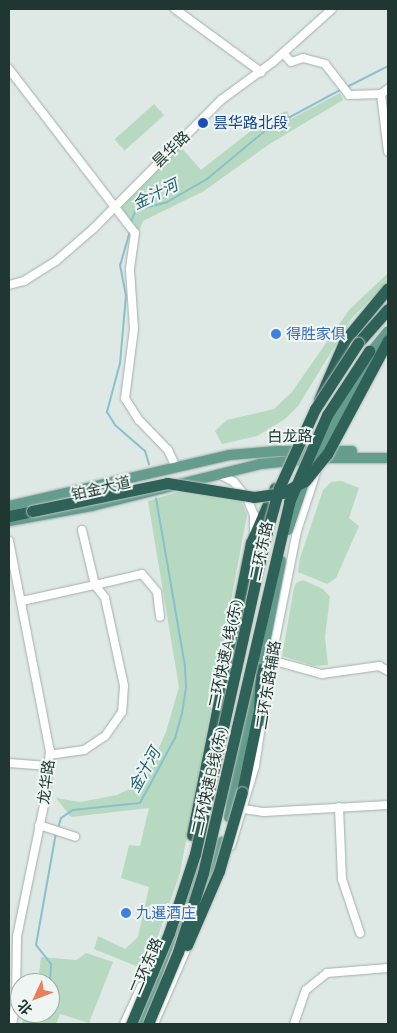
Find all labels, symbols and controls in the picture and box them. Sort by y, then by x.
place label: 昙华路北段 [213,114,288,132]
marker: 昙华路北段 [197,117,209,129]
street label: 昙华路 [149,127,193,171]
water label: 金汁河 [129,175,181,213]
place label: 得胜家俱 [286,325,346,343]
marker: 得胜家俱 [270,328,282,340]
street label: 白龙路 [267,427,313,445]
street label: 铂金大道 [70,472,132,504]
street label: 二环东路 [246,520,276,582]
street label: 二环快速A线(东) [205,598,245,710]
street label: 二环东路辅路 [252,639,284,731]
street label: 二环快速B线(东) [188,725,230,837]
water label: 金汁河 [124,744,164,796]
street label: 龙华路 [34,759,58,805]
place label: 九暹酒庄 [136,904,196,922]
marker: 九暹酒庄 [120,907,132,919]
street label: 二环东路 [126,935,166,997]
north arrow [10,973,60,1023]
text: 北 [13,996,36,1019]

